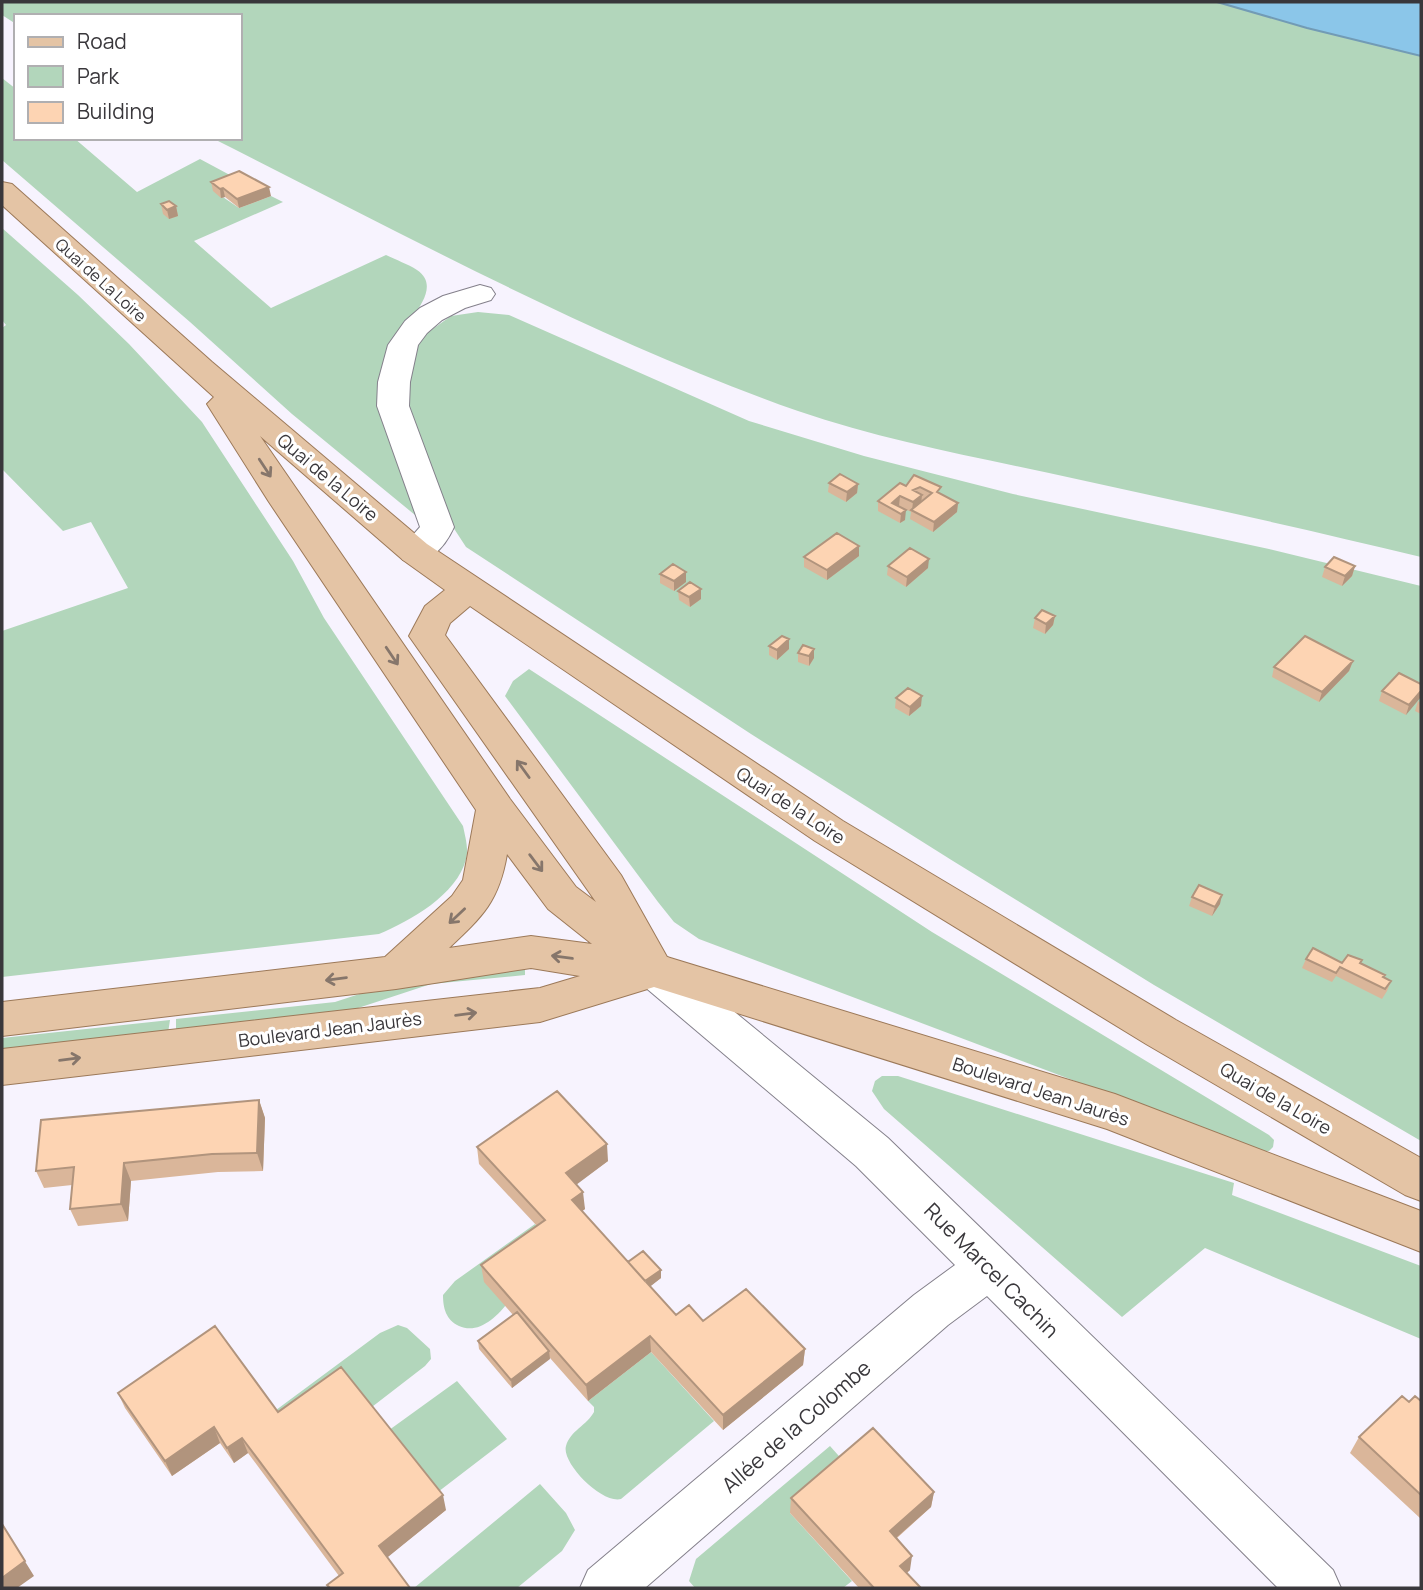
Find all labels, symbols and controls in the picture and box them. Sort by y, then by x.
legend [14,14,242,140]
text: Road [77,27,127,55]
text: Park [77,62,119,90]
text: Building [77,97,154,125]
street label: Quai de La Loire [51,233,151,327]
street label: Quai de la Loire [272,428,384,526]
one-way arrow [258,457,272,477]
one-way arrow [385,646,399,665]
one-way arrow [516,760,530,779]
street label: Quai de la Loire [732,761,850,849]
one-way arrow [529,853,543,872]
one-way arrow [448,908,466,924]
one-way arrow [551,950,574,963]
one-way arrow [326,973,348,986]
street label: Boulevard Jean Jaurès [237,1006,423,1052]
one-way arrow [454,1007,477,1020]
street label: Boulevard Jean Jaurès [950,1051,1132,1131]
one-way arrow [58,1053,80,1066]
street label: Quai de la Loire [1216,1056,1336,1140]
street label: Rue Marcel Cachin [919,1197,1065,1343]
street label: Allée de la Colombe [716,1353,876,1499]

